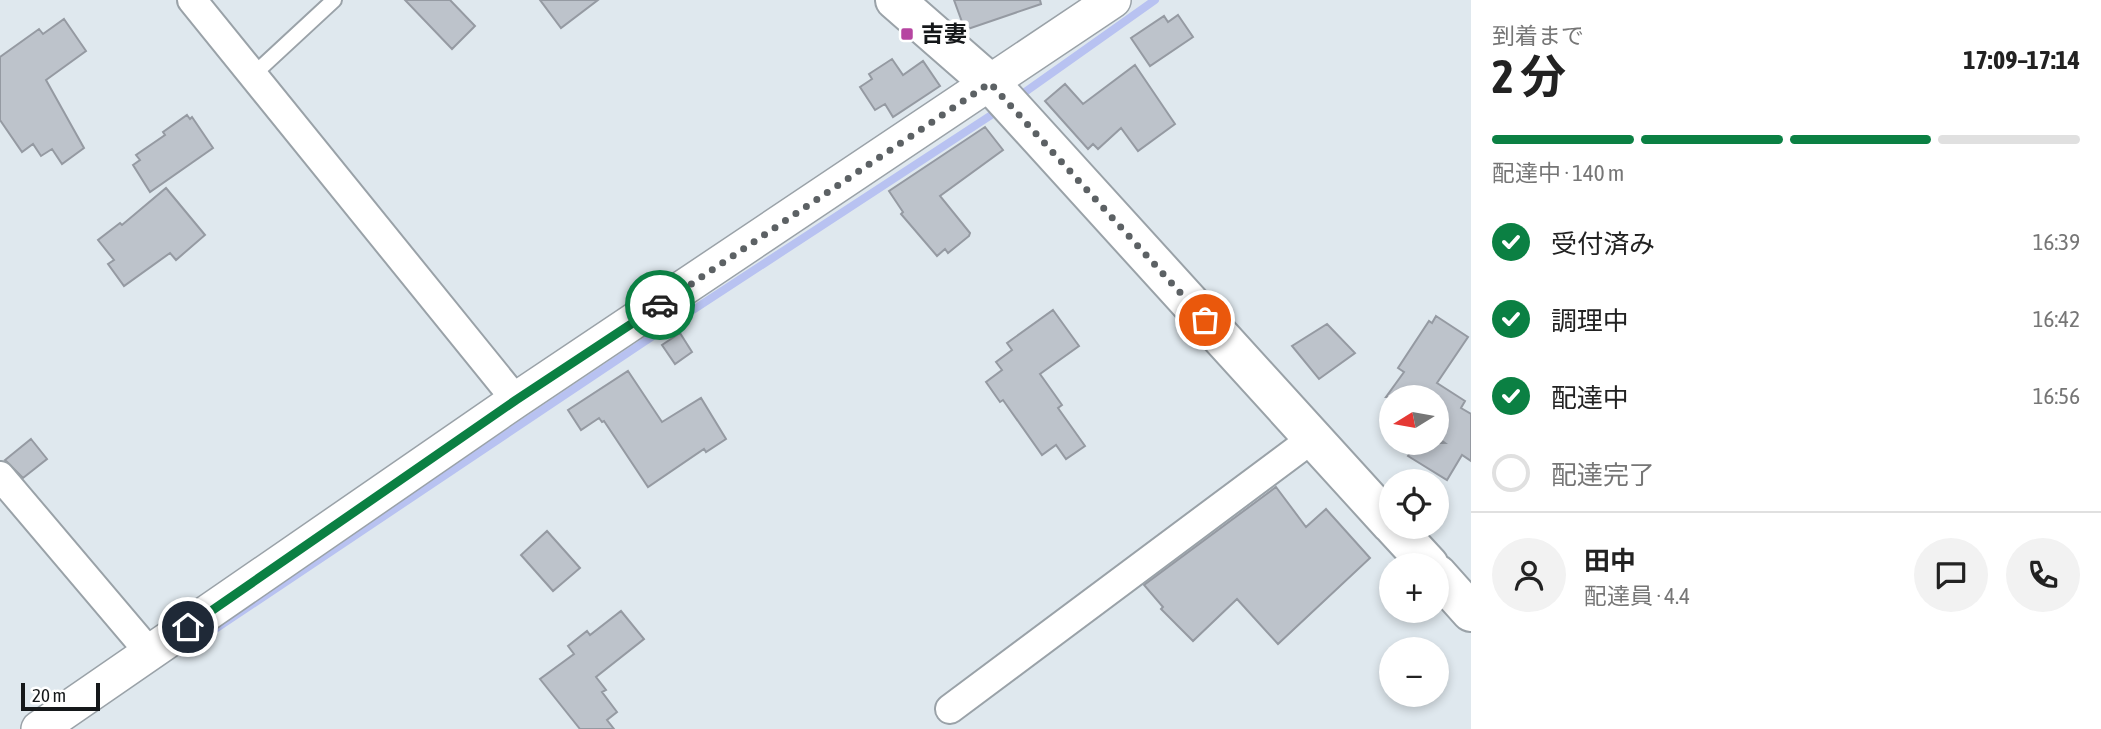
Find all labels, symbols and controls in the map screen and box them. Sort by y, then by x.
place label: 吉妻 [921,21,967,47]
text: 到着まで [1492,23,1584,49]
marker: 吉妻 [899,26,915,42]
text: 17:09–17:14 [1963,45,2080,75]
text: 2 分 [1492,50,1566,103]
text: 配達中 · 140 m [1492,160,1624,186]
icon: check [1492,223,1530,261]
text: 受付済み [1551,229,1655,259]
text: 16:39 [2033,229,2080,255]
courier [625,270,695,340]
icon: car [641,286,679,324]
pin [1175,290,1235,350]
icon: check [1492,300,1530,338]
icon: bag [1186,301,1224,339]
text: 調理中 [1551,306,1629,336]
text: 16:42 [2033,306,2080,332]
icon: check [1492,377,1530,415]
text: 配達中 [1551,383,1629,413]
text: 16:56 [2033,383,2080,409]
north arrow [1379,385,1449,455]
map controls [1379,385,1449,707]
text: 配達完了 [1551,460,1655,490]
button: locate [1379,469,1449,539]
button: person [1492,538,1566,612]
button: chat [1914,538,1988,612]
button: phone [2006,538,2080,612]
text: 田中 [1584,546,1636,576]
button: + [1379,553,1449,623]
text: 配達員 · 4.4 [1584,583,1690,609]
pin [158,597,218,657]
icon: home [169,608,207,646]
button: − [1379,637,1449,707]
scale bar [21,680,100,712]
text: 20 m [32,684,66,706]

